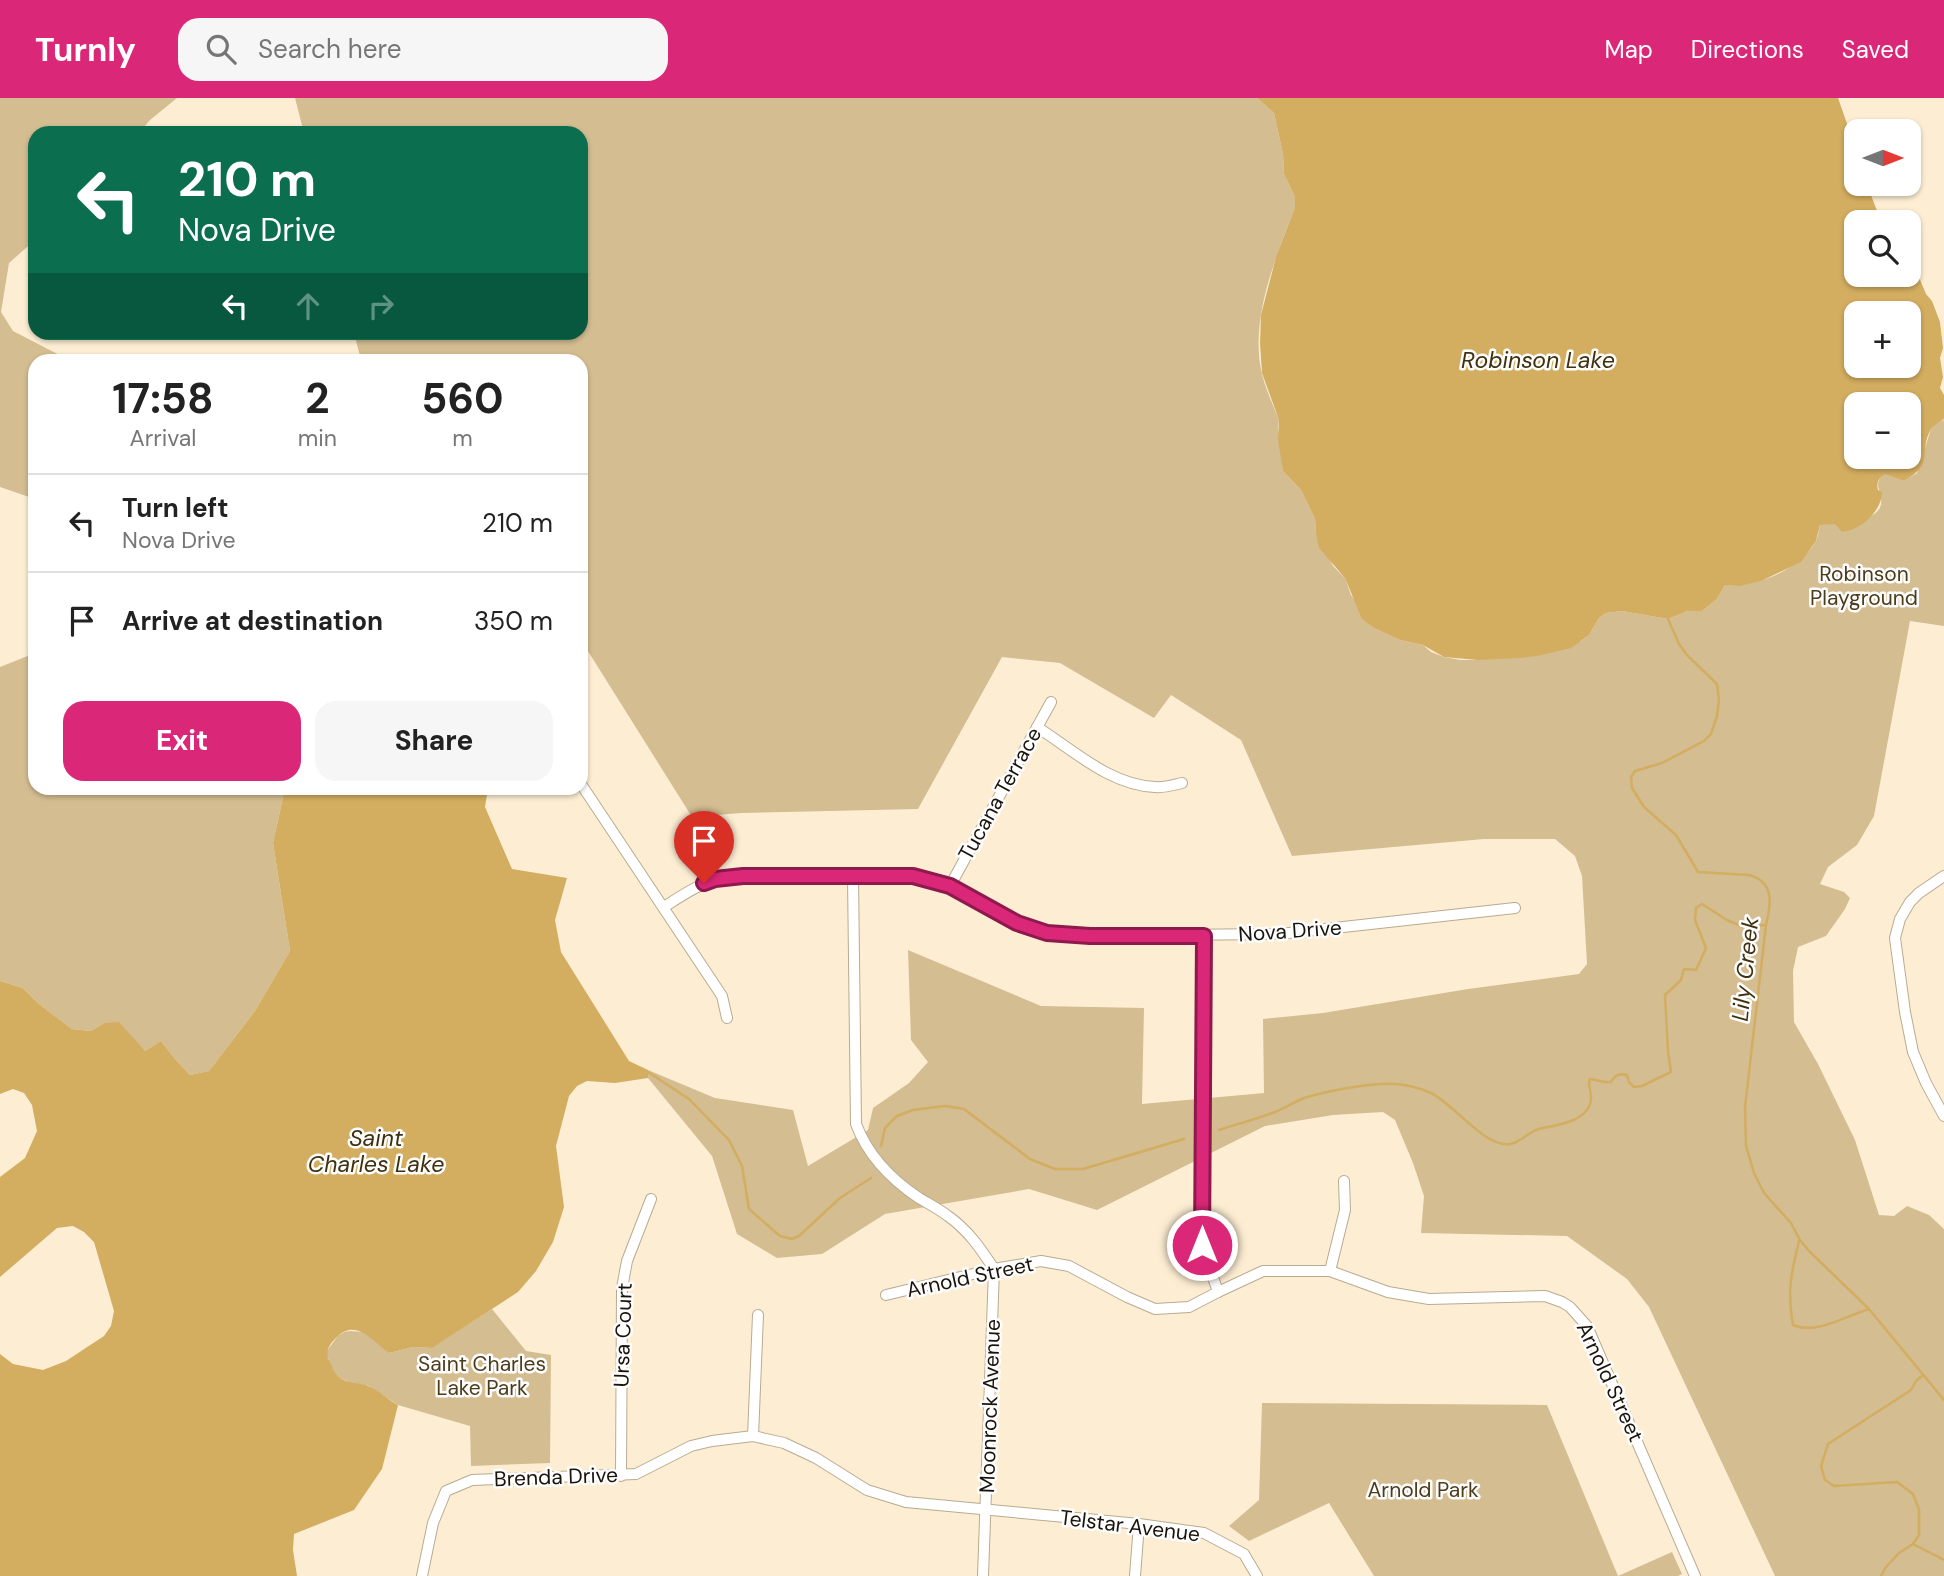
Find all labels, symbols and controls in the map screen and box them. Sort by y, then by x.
search box [178,18,668,81]
text: Turnly [35,28,136,71]
icon: search [202,30,240,68]
text: Search here [258,32,401,66]
text: Map [1605,34,1653,65]
text: Directions [1691,34,1804,65]
text: Saved [1842,34,1909,65]
north arrow [1844,119,1922,196]
map controls [1844,119,1921,469]
text: 210 m [178,147,316,211]
icon: left [63,154,154,245]
text: Nova Drive [178,209,336,251]
button: search [1844,210,1921,287]
icon: left [216,287,254,325]
icon: ahead [289,287,327,325]
icon: right [362,287,400,325]
button: + [1844,301,1921,378]
water label: Robinson Lake [1461,345,1615,375]
text: 17:58 [112,371,214,426]
text: 2 [305,371,330,426]
text: 560 [421,371,504,426]
button: − [1844,392,1921,469]
text: Arrival [129,423,196,453]
text: min [298,423,337,453]
text: m [452,423,473,453]
text: Turn left [122,491,229,525]
icon: left [63,504,101,542]
text: 210 m [482,506,553,540]
text: Nova Drive [122,525,236,555]
park label: Robinson Playground [1810,560,1918,612]
icon: arrive [63,602,101,640]
text: Arrive at destination [122,604,383,638]
text: 350 m [474,604,553,638]
button: Exit [63,701,301,781]
button: Share [315,701,553,781]
street label: Tucana Terrace [952,722,1048,866]
pin [674,811,734,883]
icon: arrive [685,822,723,860]
street label: Nova Drive [1237,913,1343,949]
water label: Lily Creek [1725,915,1765,1023]
water label: Saint Charles Lake [308,1123,444,1179]
position arrow [1165,1208,1239,1282]
street label: Arnold Street [904,1250,1036,1304]
street label: Ursa Court [607,1282,639,1388]
street label: Arnold Street [1570,1318,1650,1446]
street label: Moonrock Avenue [973,1319,1007,1493]
park label: Saint Charles Lake Park [418,1350,546,1402]
street label: Brenda Drive [494,1461,618,1493]
park label: Arnold Park [1367,1476,1479,1504]
street label: Telstar Avenue [1058,1504,1202,1548]

